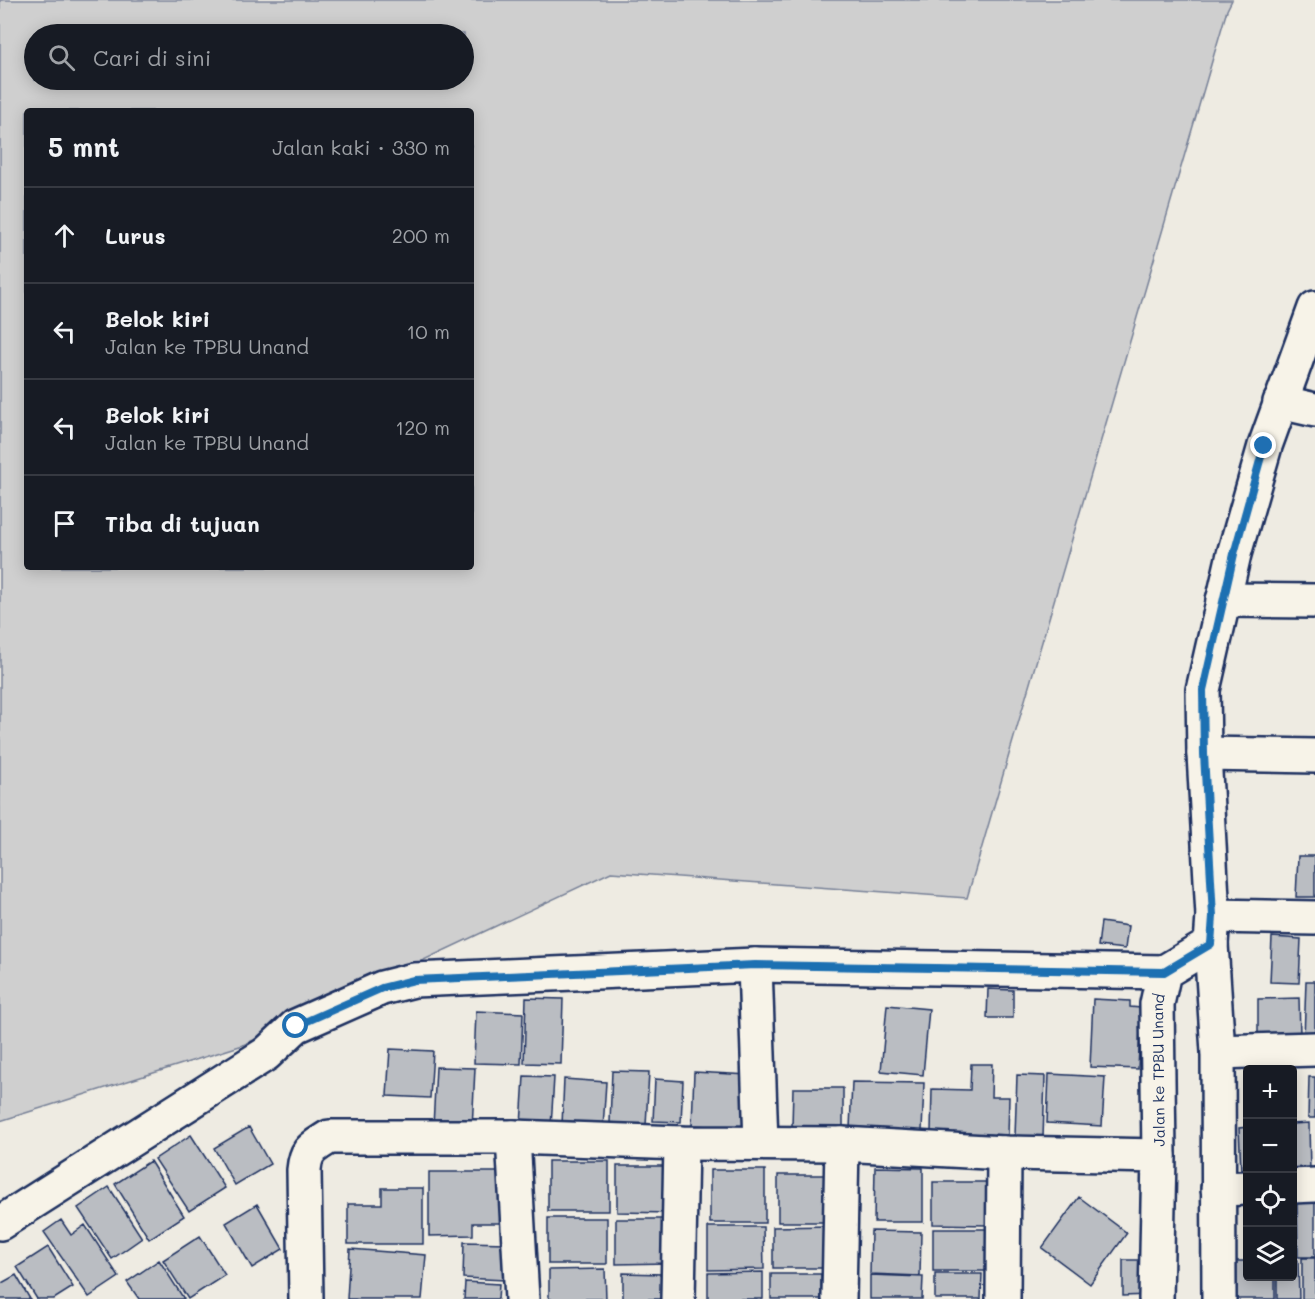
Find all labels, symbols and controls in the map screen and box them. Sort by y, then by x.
search box [24,24,474,90]
icon: search [45,41,78,74]
text: Cari di sini [93,43,211,72]
text: 5 mnt [48,130,120,164]
text: Jalan kaki · 330 m [272,134,450,160]
icon: ahead [48,219,81,252]
text: Lurus [105,221,166,250]
text: 200 m [392,222,450,248]
text: Belok kiri [105,304,210,333]
icon: left [48,315,81,348]
text: 10 m [406,318,450,344]
text: Jalan ke TPBU Unand [105,333,309,359]
text: Belok kiri [105,400,210,429]
icon: left [48,411,81,444]
text: 120 m [395,414,450,440]
text: Jalan ke TPBU Unand [105,429,309,455]
route end [1250,432,1276,458]
icon: arrive [48,507,81,540]
text: Tiba di tujuan [105,509,260,538]
street label: Jalan ke TPBU Unand [1147,992,1169,1147]
route start [282,1012,308,1038]
map controls [1243,1065,1297,1281]
button: + [1243,1065,1297,1119]
button: − [1243,1119,1297,1173]
button: locate [1243,1173,1297,1227]
button: layers [1243,1227,1297,1281]

